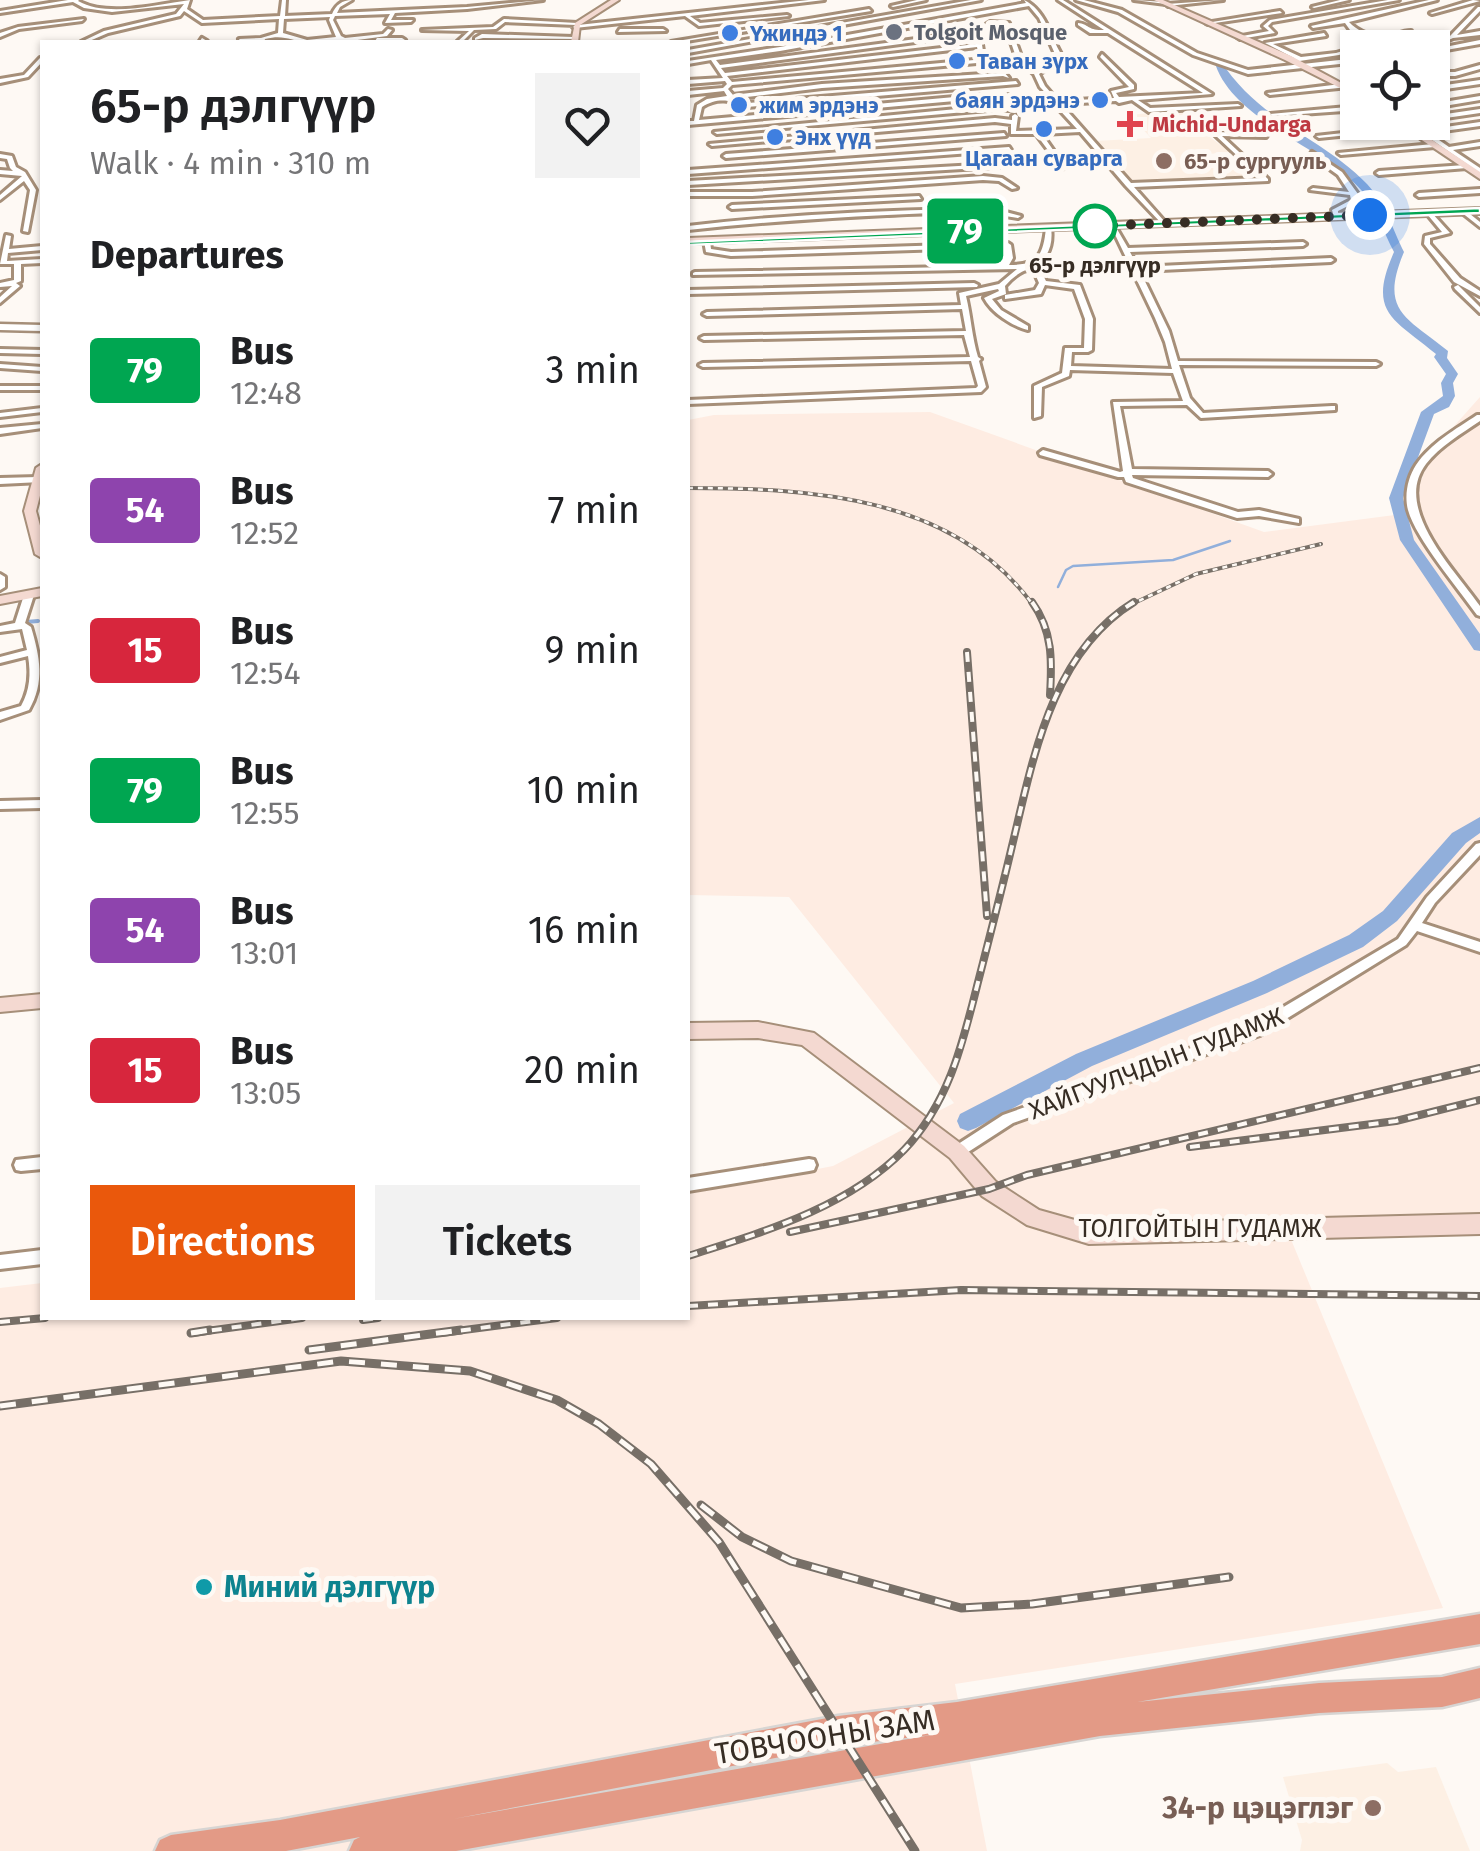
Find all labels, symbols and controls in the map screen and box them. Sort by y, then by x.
place label: Tolgoit Mosque [914,19,1067,46]
place label: Үжиндэ 1 [749,20,843,47]
marker: Tolgoit Mosque [883,21,905,43]
marker: Үжиндэ 1 [719,22,741,44]
map controls [1340,30,1450,140]
button: locate [1340,30,1450,140]
place label: Таван зүрх [977,48,1089,75]
marker: Таван зүрх [946,50,968,72]
button: heart [535,73,640,178]
text: 65-р дэлгүүр [90,77,377,135]
place label: баян эрдэнэ [955,87,1080,114]
marker: баян эрдэнэ [1089,89,1111,111]
place label: жим эрдэнэ [759,92,879,119]
marker: жим эрдэнэ [728,94,750,116]
marker: Michid-Undarga [1117,111,1143,137]
place label: Michid-Undarga [1152,111,1312,138]
marker: Цагаан суварга [1033,118,1055,140]
place label: Энх үүд [795,124,871,151]
marker: Энх үүд [764,126,786,148]
text: Walk · 4 min · 310 m [90,144,371,182]
place label: Цагаан суварга [965,145,1123,172]
place label: 65-р сургууль [1184,148,1327,175]
marker: 65-р сургууль [1153,150,1175,172]
your location [1345,190,1395,240]
line badge: 79 [920,198,1010,264]
marker: 65-р дэлгүүр [1074,205,1116,247]
text: 79 [947,210,983,252]
text: Departures [90,232,284,278]
place label: 65-р дэлгүүр [1029,252,1161,279]
text: Bus [230,328,294,374]
text: 3 min [545,347,640,393]
text: 79 [127,349,163,391]
text: 12:48 [230,374,302,412]
text: Bus [230,468,294,514]
text: 7 min [548,487,640,533]
text: 54 [126,489,164,531]
text: 12:52 [230,514,299,552]
text: Bus [230,608,294,654]
text: 9 min [544,627,640,673]
text: 15 [127,629,163,671]
text: 12:54 [230,654,301,692]
text: Bus [230,748,294,794]
text: 10 min [527,767,640,813]
text: 79 [127,769,163,811]
text: 12:55 [230,794,299,832]
text: Bus [230,888,294,934]
text: 16 min [528,907,640,953]
text: 54 [126,909,164,951]
text: 13:01 [230,934,298,972]
street label: ХАЙГУУЛЧДЫН ГУДАМЖ [1024,1000,1288,1126]
text: Bus [230,1028,294,1074]
text: 20 min [524,1047,640,1093]
text: 15 [127,1049,163,1091]
text: 13:05 [230,1074,301,1112]
button: Directions [90,1185,355,1300]
button: Tickets [375,1185,640,1300]
street label: ТОЛГОЙТЫН ГУДАМЖ [1078,1213,1322,1244]
place label: Миний дэлгүүр [224,1569,435,1605]
marker: Миний дэлгүүр [193,1576,215,1598]
street label: ТОВЧООНЫ ЗАМ [712,1702,938,1772]
place label: 34-р цэцэглэг [1161,1790,1354,1826]
marker: 34-р цэцэглэг [1362,1797,1384,1819]

